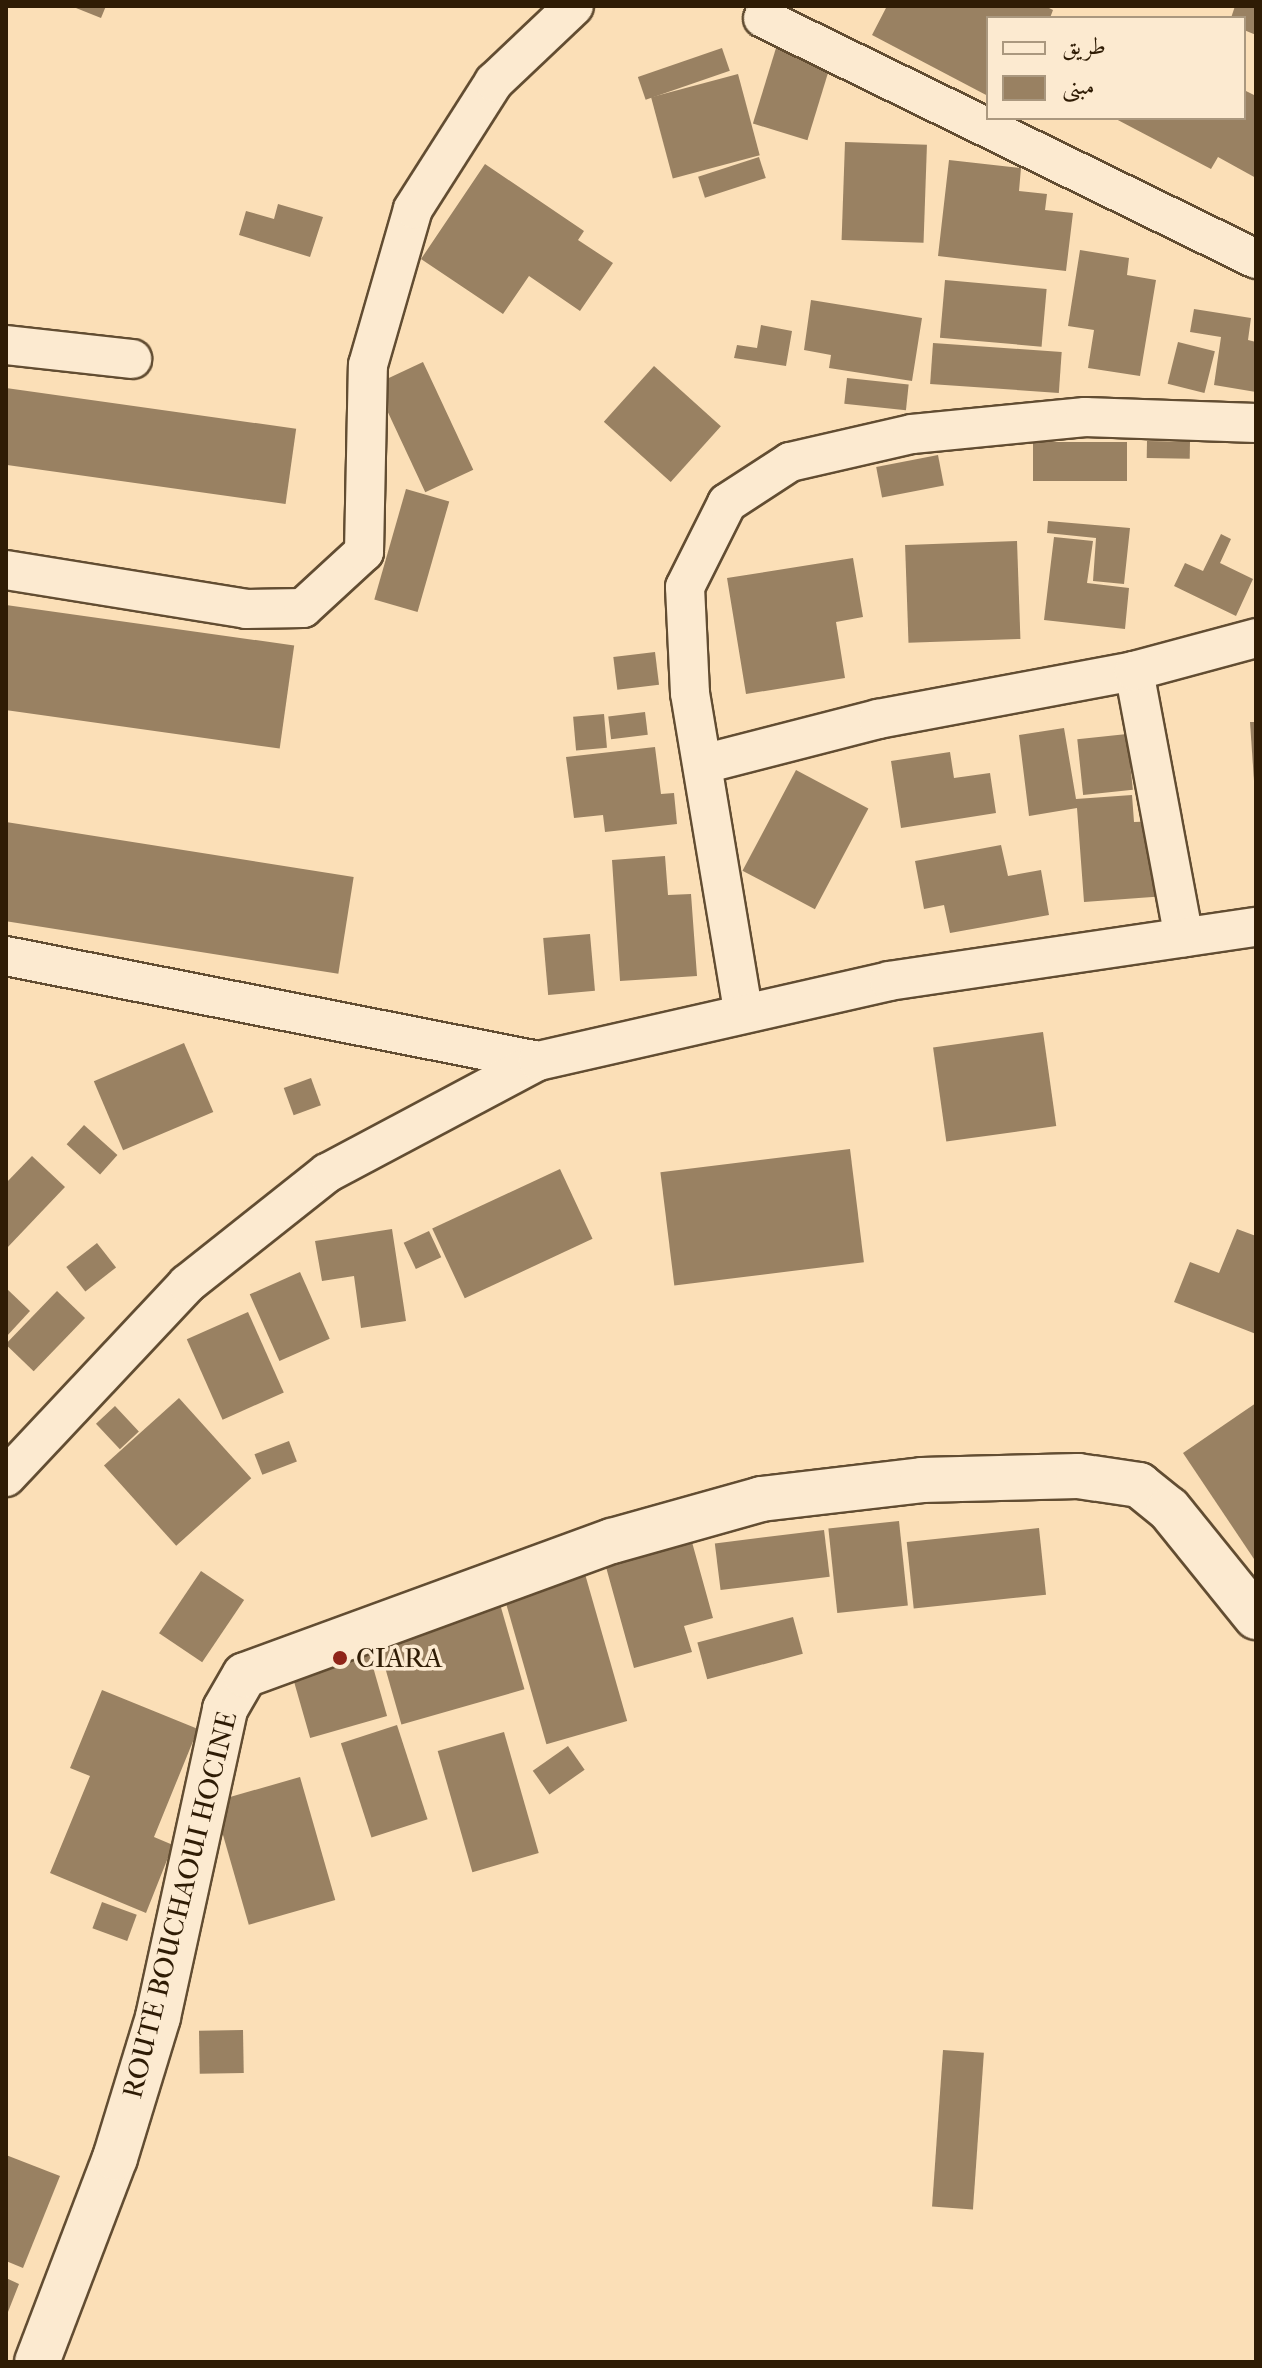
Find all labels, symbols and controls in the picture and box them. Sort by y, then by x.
legend [986,16,1246,120]
text: طريق [1062,32,1106,60]
text: مبنى [1062,72,1095,100]
place label: CIARA [356,1641,442,1675]
marker: CIARA [331,1649,349,1667]
street label: ROUTE BOUCHAOUI HOCINE [116,1708,244,2102]

